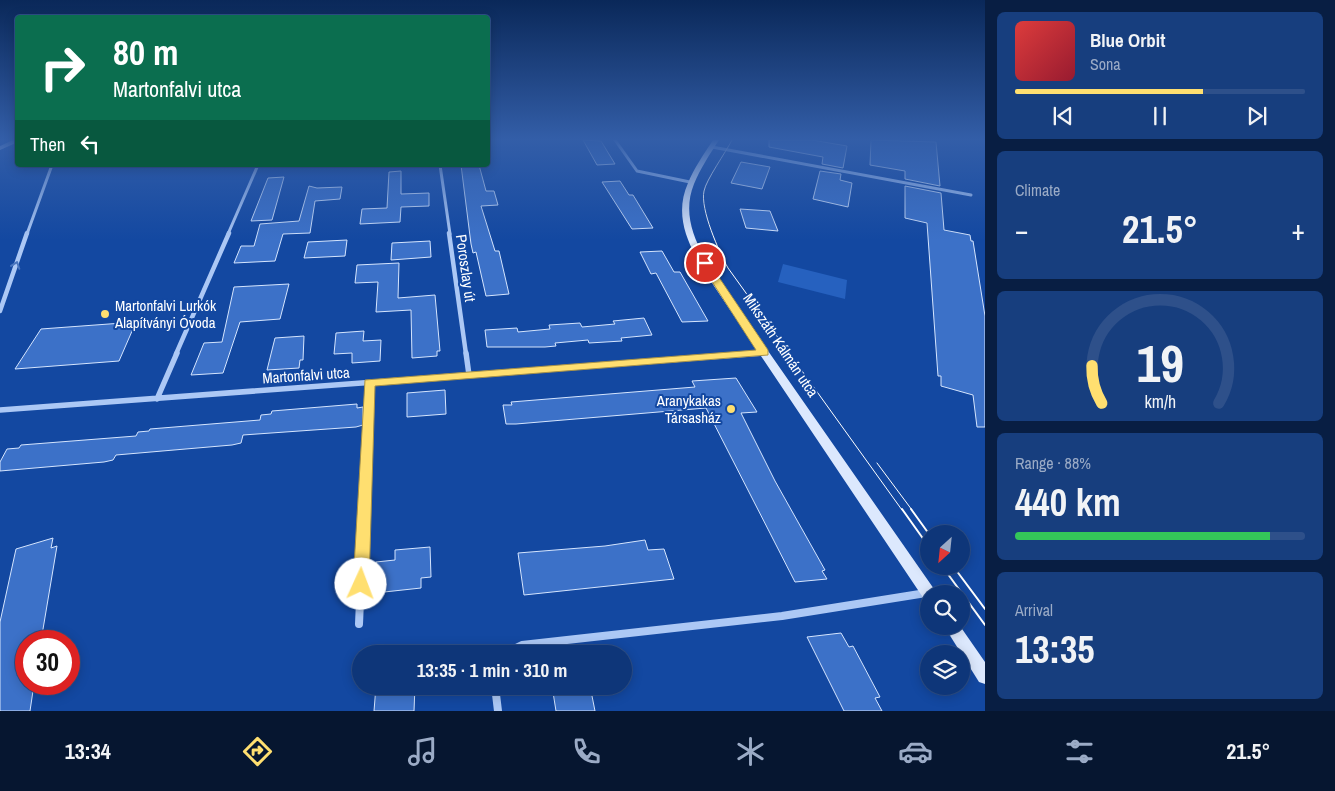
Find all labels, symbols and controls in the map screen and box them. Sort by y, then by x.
text: Blue Orbit [1090,27,1165,53]
text: 80 m [113,29,178,76]
icon: right [30,35,95,100]
text: Sona [1090,53,1121,75]
text: Martonfalvi utca [113,74,241,104]
icon: previous [1049,102,1077,130]
icon: pause [1146,102,1174,130]
icon: next [1243,102,1271,130]
icon: left [76,130,104,158]
text: Then [30,131,66,157]
text: Climate [1015,179,1060,201]
text: 21.5° [1122,204,1198,255]
text: − [1015,211,1028,249]
text: + [1292,211,1305,249]
street label: Poroszlay út [451,233,481,304]
pin [684,242,726,284]
icon: arrive [691,249,719,277]
one-way arrow [10,261,20,270]
street label: Mikszáth Kálmán utca [738,289,824,401]
place label: Martonfalvi Lurkók Alapítványi Óvoda [114,295,217,333]
marker: Martonfalvi Lurkók Alapítványi Óvoda [99,308,111,320]
text: 19 [1136,328,1184,398]
street label: Martonfalvi utca [262,361,351,389]
place label: Aranykakas Társasház [656,390,721,428]
text: km/h [1144,390,1176,414]
marker: Aranykakas Társasház [725,403,737,415]
text: Range · 88% [1015,452,1091,474]
text: 440 km [1015,477,1121,528]
north arrow [920,525,970,575]
map controls [920,525,970,695]
position arrow [334,557,386,609]
button: search [920,585,970,635]
text: Arrival [1015,599,1053,621]
text: 13:35 [1015,624,1095,675]
speed limit sign: 30 [15,630,80,695]
button: layers [920,645,970,695]
text: 13:35 · 1 min · 310 m [417,657,567,683]
icon: directions [240,734,275,769]
icon: music [405,734,440,769]
icon: phone [569,734,604,769]
icon: climate [733,734,768,769]
icon: car [898,734,933,769]
icon: filters [1062,734,1097,769]
text: 13:34 [65,736,111,766]
text: 21.5° [1226,736,1270,766]

